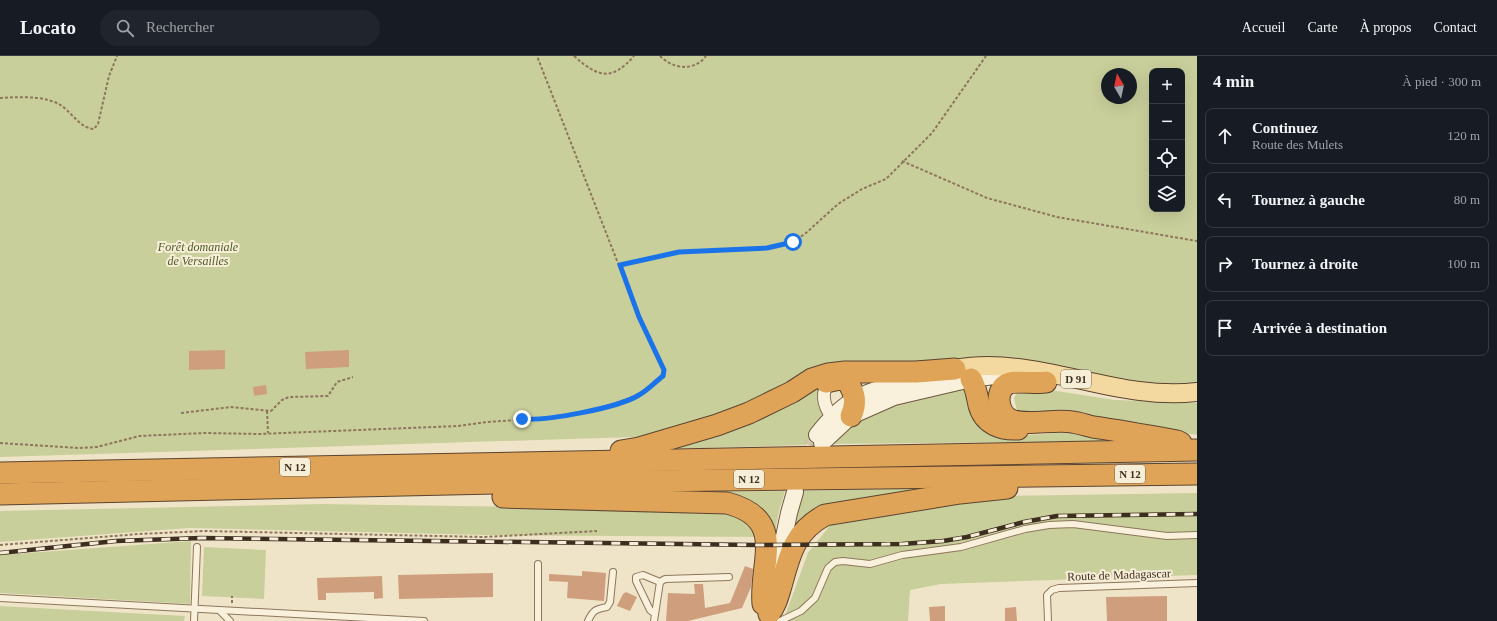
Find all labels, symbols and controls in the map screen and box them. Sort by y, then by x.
search box [100,10,380,46]
text: Locato [20,17,76,38]
icon: search [114,17,136,39]
text: Rechercher [146,19,214,35]
text: Accueil [1242,20,1285,35]
text: Carte [1307,20,1338,35]
text: À propos [1360,20,1411,35]
text: Contact [1433,20,1477,35]
north arrow [1101,68,1137,104]
map controls [1149,68,1185,212]
button: + [1149,68,1185,104]
text: 4 min [1213,72,1254,91]
text: À pied · 300 m [1402,74,1481,89]
button: − [1149,104,1185,140]
text: Continuez [1252,120,1318,136]
icon: ahead [1214,125,1236,147]
text: 120 m [1447,128,1480,143]
text: Route des Mulets [1252,137,1343,152]
button: locate [1149,140,1185,176]
button: layers [1149,176,1185,212]
icon: left [1214,189,1236,211]
text: Tournez à gauche [1252,192,1365,208]
text: 80 m [1454,192,1480,207]
route start [784,233,802,251]
park label: Forêt domaniale de Versailles [157,240,239,268]
icon: right [1214,253,1236,275]
text: Tournez à droite [1252,256,1358,272]
text: 100 m [1447,256,1480,271]
icon: arrive [1214,317,1236,339]
text: Arrivée à destination [1252,320,1387,336]
road number: D 91 [1061,370,1091,388]
route end [513,410,531,428]
road number: N 12 [280,458,310,476]
road number: N 12 [1115,465,1145,483]
road number: N 12 [734,470,764,488]
street label: Route de Madagascar [1067,566,1171,584]

